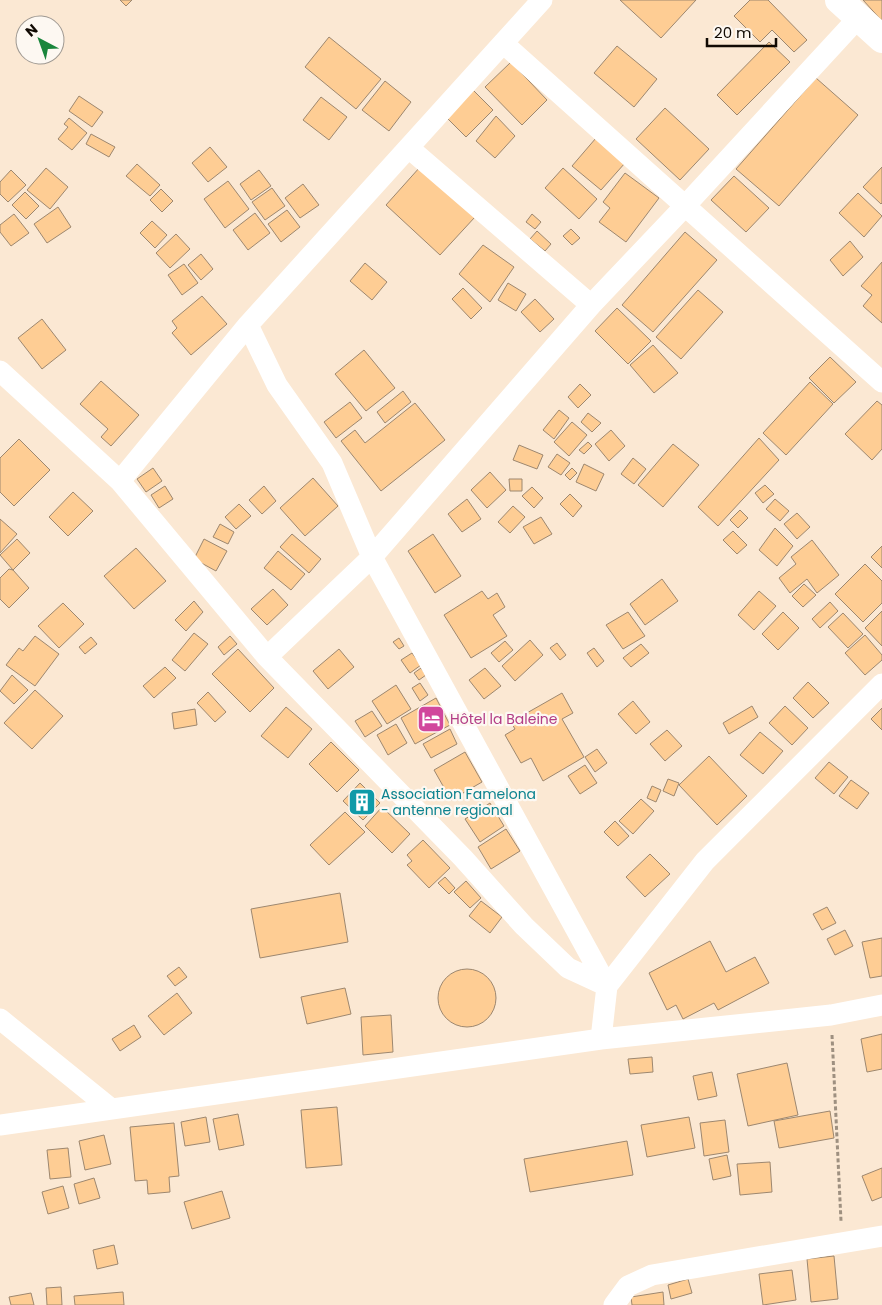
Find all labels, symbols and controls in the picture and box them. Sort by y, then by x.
north arrow [15,15,65,65]
scale bar [707,15,776,47]
text: N [21,19,42,41]
text: 20 m [714,22,752,43]
hotel icon: Hôtel la Baleine [416,704,446,734]
place label: Hôtel la Baleine [450,709,558,729]
place label: Association Famelona - antenne regional [381,784,536,820]
building icon: Association Famelona - antenne regional [347,787,377,817]

